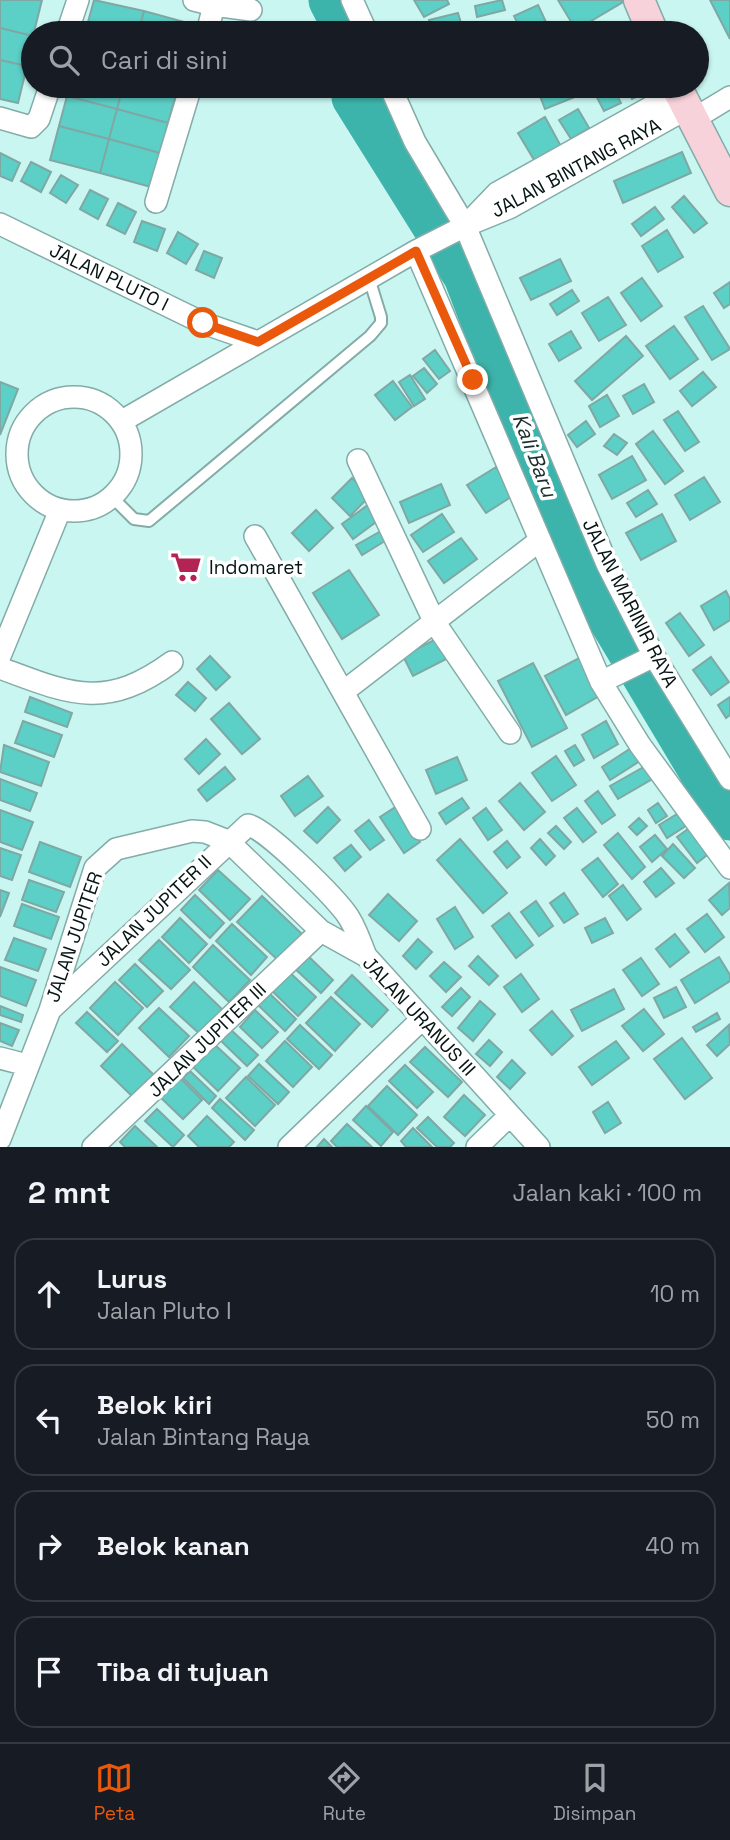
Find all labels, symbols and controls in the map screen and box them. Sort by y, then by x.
search box [21,21,709,98]
icon: search [45,41,83,79]
text: Cari di sini [101,43,228,77]
street label: JALAN BINTANG RAYA [487,113,665,223]
street label: JALAN PLUTO I [45,237,173,317]
route start [187,307,218,338]
route end [457,364,488,395]
water label: Kali Baru [507,409,564,502]
street label: JALAN MARINIR RAYA [577,514,683,692]
supermarket icon: Indomaret [169,550,203,584]
place label: Indomaret [209,555,303,580]
street label: JALAN JUPITER II [91,850,217,972]
street label: JALAN JUPITER [40,868,108,1006]
street label: JALAN URANUS III [357,951,481,1081]
street label: JALAN JUPITER III [143,977,271,1103]
text: 2 mnt [28,1173,111,1212]
text: Jalan kaki · 100 m [513,1178,702,1208]
text: Lurus [97,1262,167,1296]
icon: ahead [30,1275,68,1313]
text: 10 m [650,1279,700,1309]
text: Jalan Pluto I [97,1296,232,1326]
text: Belok kiri [97,1388,212,1422]
icon: left [30,1401,68,1439]
text: 50 m [646,1405,700,1435]
text: Jalan Bintang Raya [97,1422,310,1452]
icon: right [30,1527,68,1565]
text: Belok kanan [97,1529,250,1563]
text: 40 m [645,1531,700,1561]
icon: arrive [30,1653,68,1691]
text: Tiba di tujuan [97,1655,269,1689]
tab: Peta [94,1759,135,1826]
tab: Rute [323,1759,366,1826]
tab: Disimpan [553,1759,636,1826]

